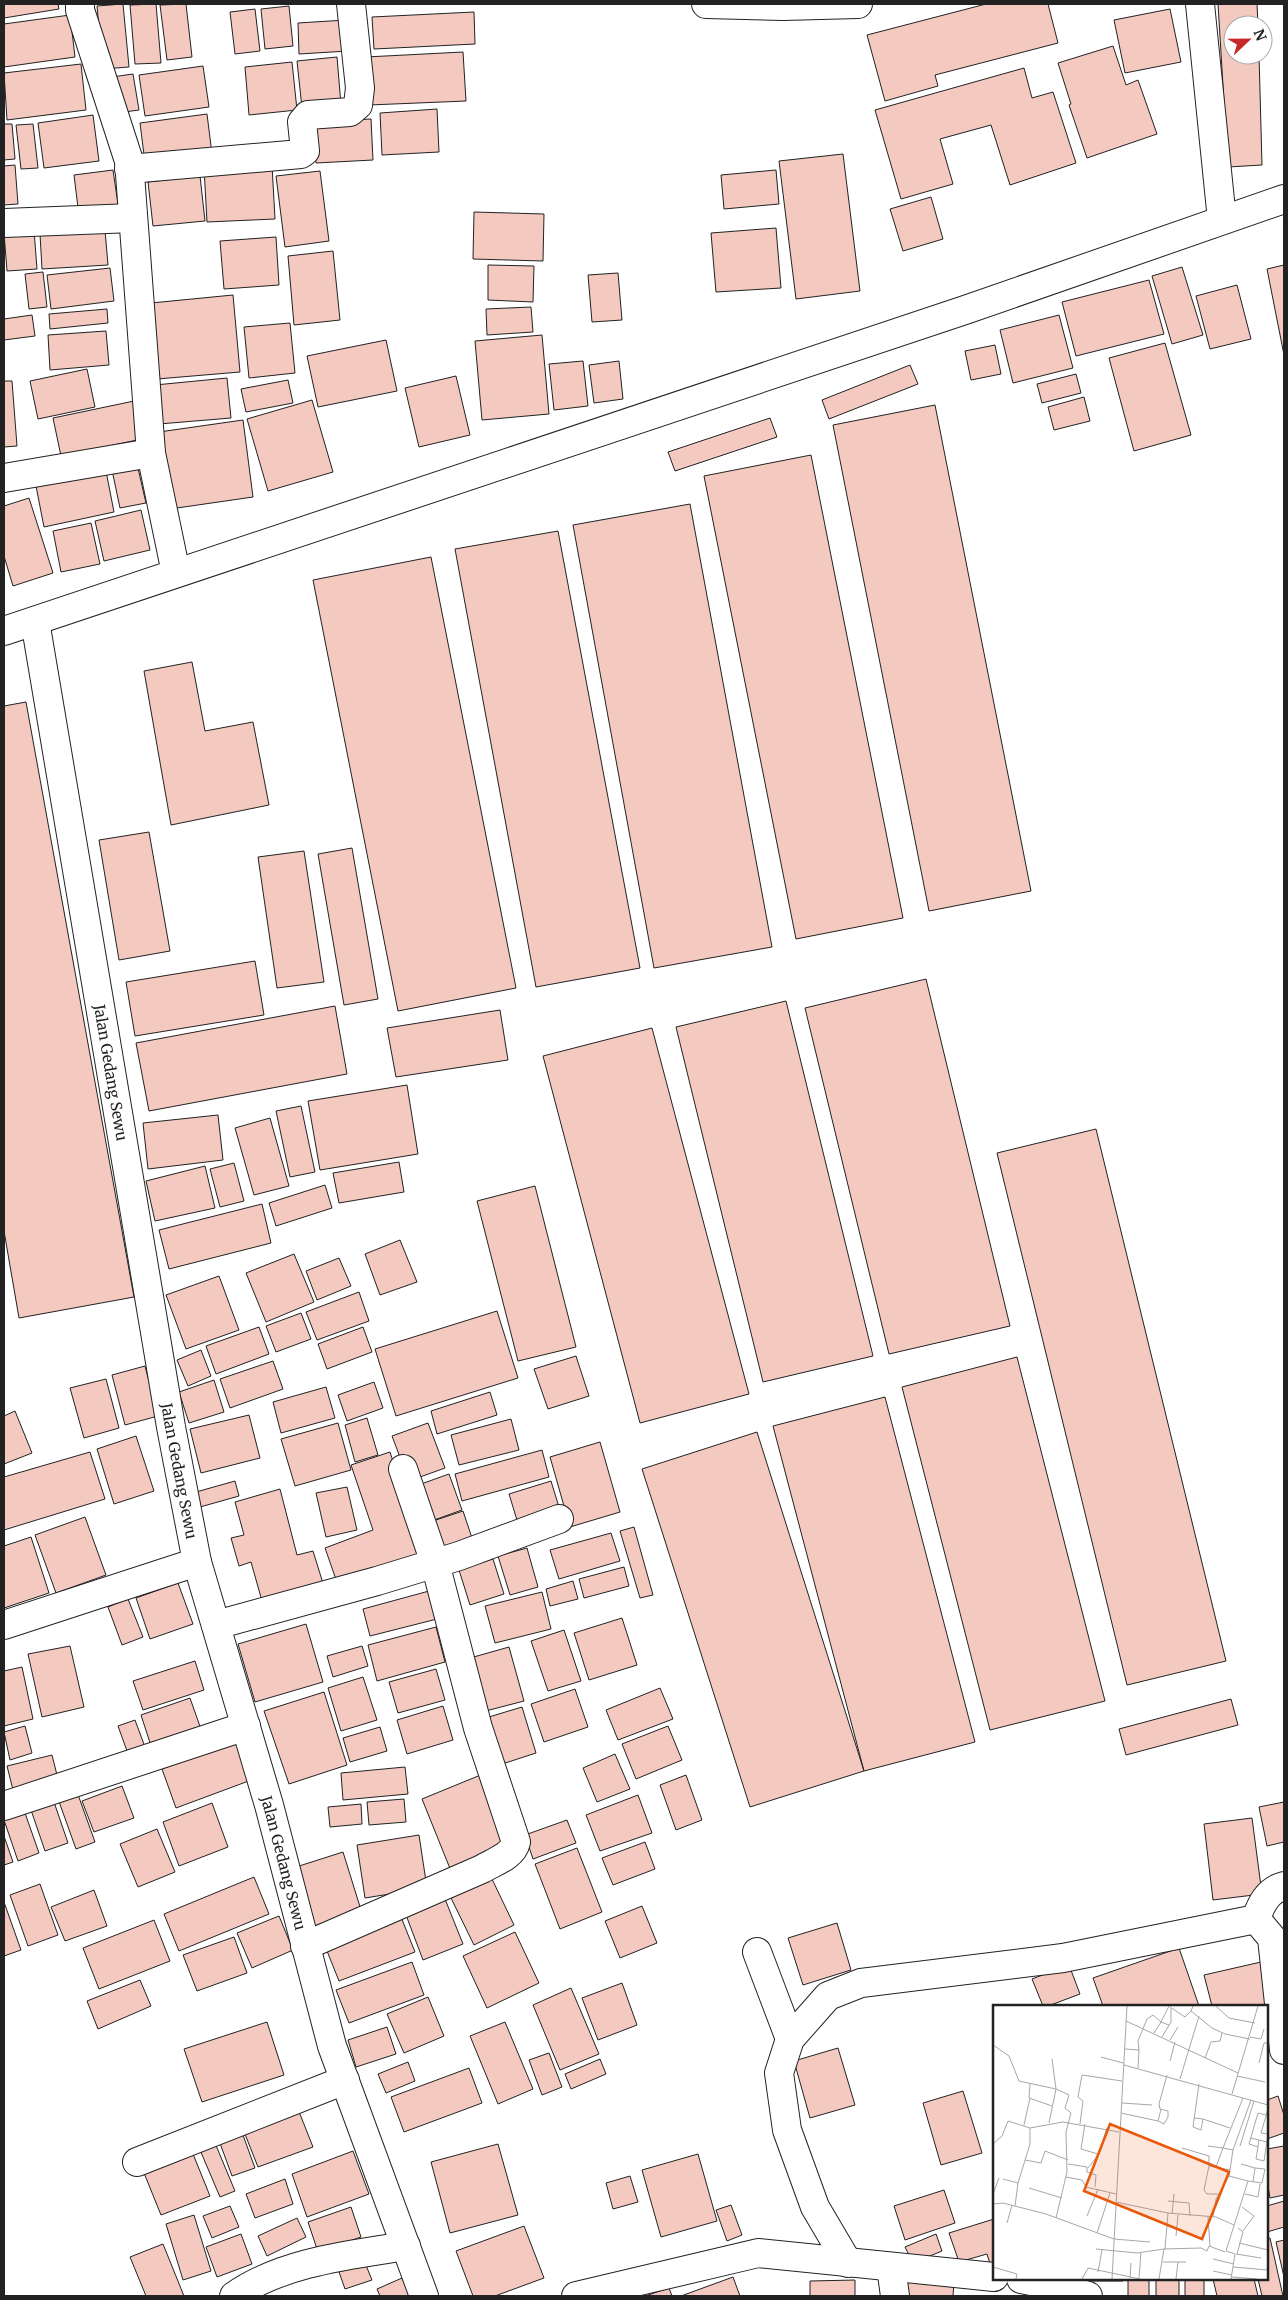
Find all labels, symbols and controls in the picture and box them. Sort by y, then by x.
north arrow [1223,15,1273,65]
text: N [1250,27,1270,44]
street label: Jalan Gedang Sewu [90,1002,132,1142]
street label: Jalan Gedang Sewu [157,1400,202,1540]
street label: Jalan Gedang Sewu [257,1792,311,1932]
inset map [993,2005,1268,2280]

